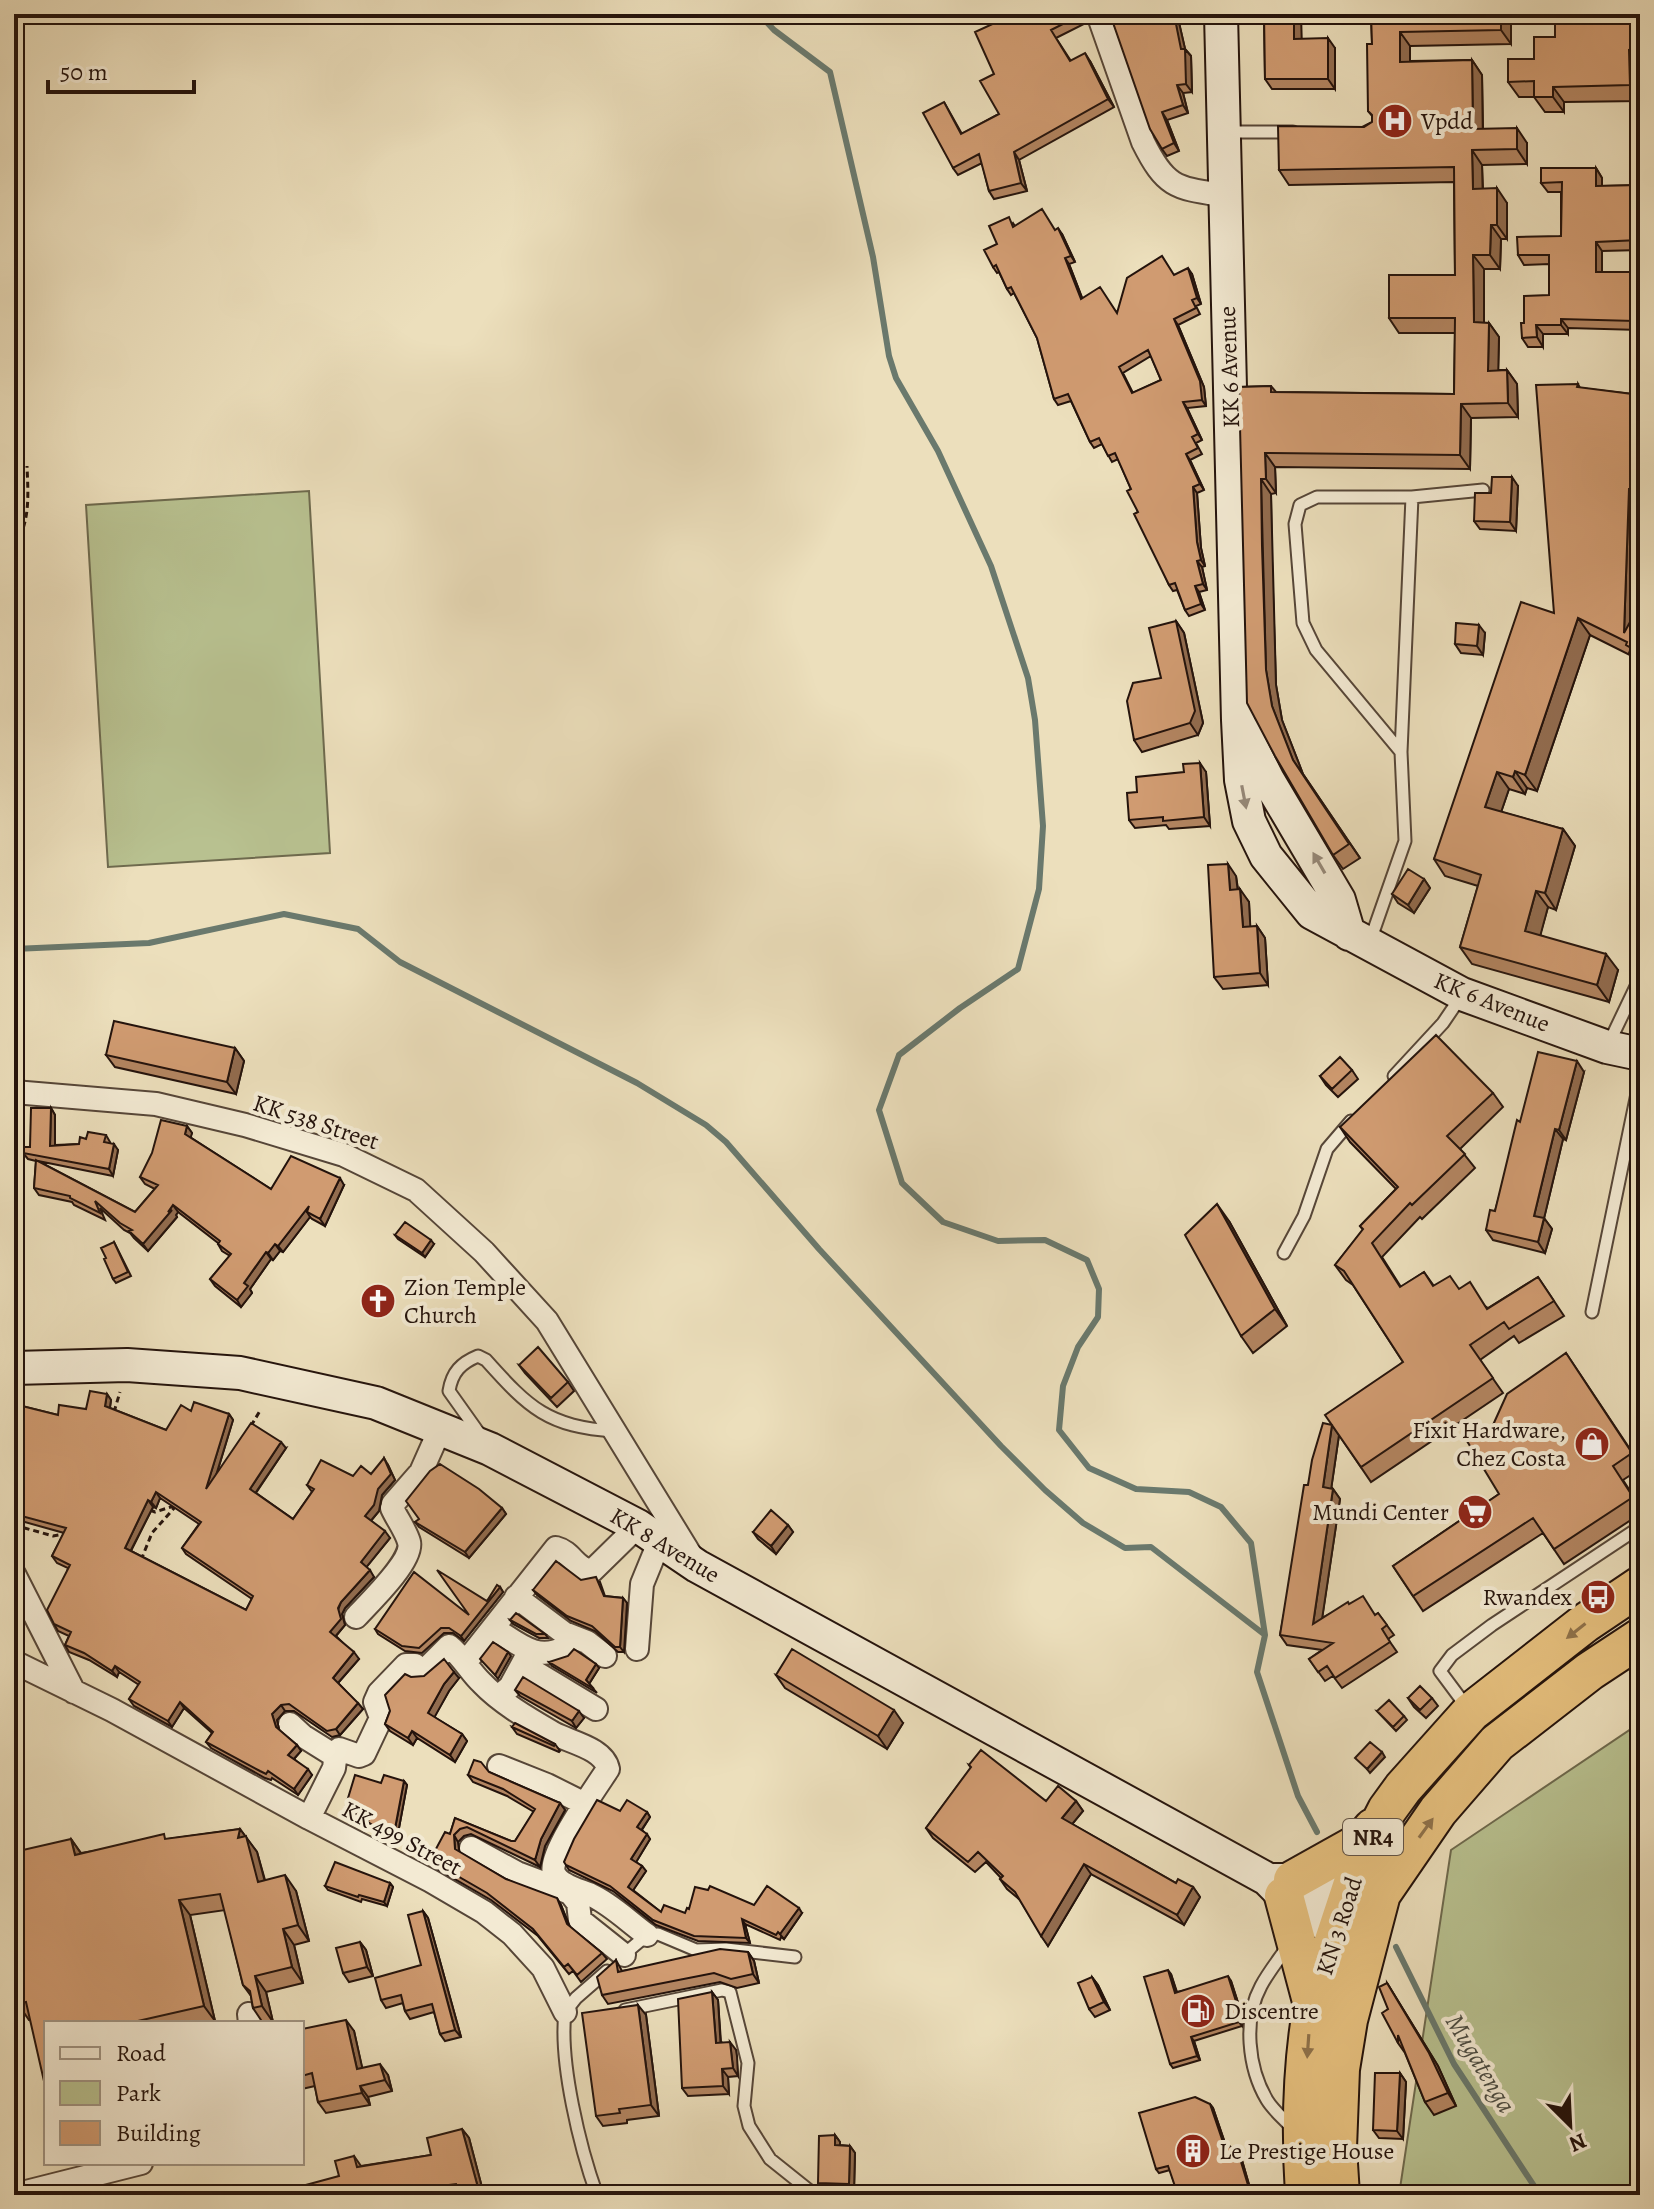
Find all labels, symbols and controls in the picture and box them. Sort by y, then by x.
scale bar [48,44,194,94]
text: 50 m [60,56,108,88]
hospital icon: Vpdd [1376,102,1414,140]
place label: Vpdd [1420,105,1473,137]
street label: KK 6 Avenue [1211,305,1247,429]
one-way arrow [1239,785,1251,810]
one-way arrow [1312,852,1326,874]
street label: KK 6 Avenue [1429,964,1555,1040]
street label: KK 538 Street [249,1087,383,1157]
place label: Zion Temple Church [404,1271,526,1331]
church icon: Zion Temple Church [359,1282,397,1320]
place label: Fixit Hardware, Chez Costa [1412,1414,1567,1474]
shop icon: Fixit Hardware, Chez Costa [1573,1425,1611,1463]
supermarket icon: Mundi Center [1456,1493,1494,1531]
place label: Mundi Center [1312,1496,1449,1528]
street label: KK 8 Avenue [604,1500,726,1590]
bus stop icon: Rwandex [1579,1578,1617,1616]
place label: Rwandex [1482,1581,1573,1613]
one-way arrow [1566,1622,1586,1638]
street label: KK 499 Street [336,1793,468,1883]
one-way arrow [1418,1817,1434,1839]
road number: NR4 [1343,1819,1403,1855]
street label: KN 3 Road [1308,1873,1370,1979]
fuel station icon: Discentre [1179,1992,1217,2030]
place label: Discentre [1224,1995,1319,2027]
water label: Mugatenga [1437,2007,1524,2119]
legend [44,2021,304,2165]
one-way arrow [1301,2034,1314,2059]
text: Road [116,2037,166,2069]
text: Park [116,2077,161,2109]
north arrow [1530,2085,1610,2165]
text: Building [116,2117,201,2149]
text: N [1564,2125,1591,2159]
building icon: Le Prestige House [1174,2132,1212,2170]
place label: Le Prestige House [1219,2135,1394,2167]

